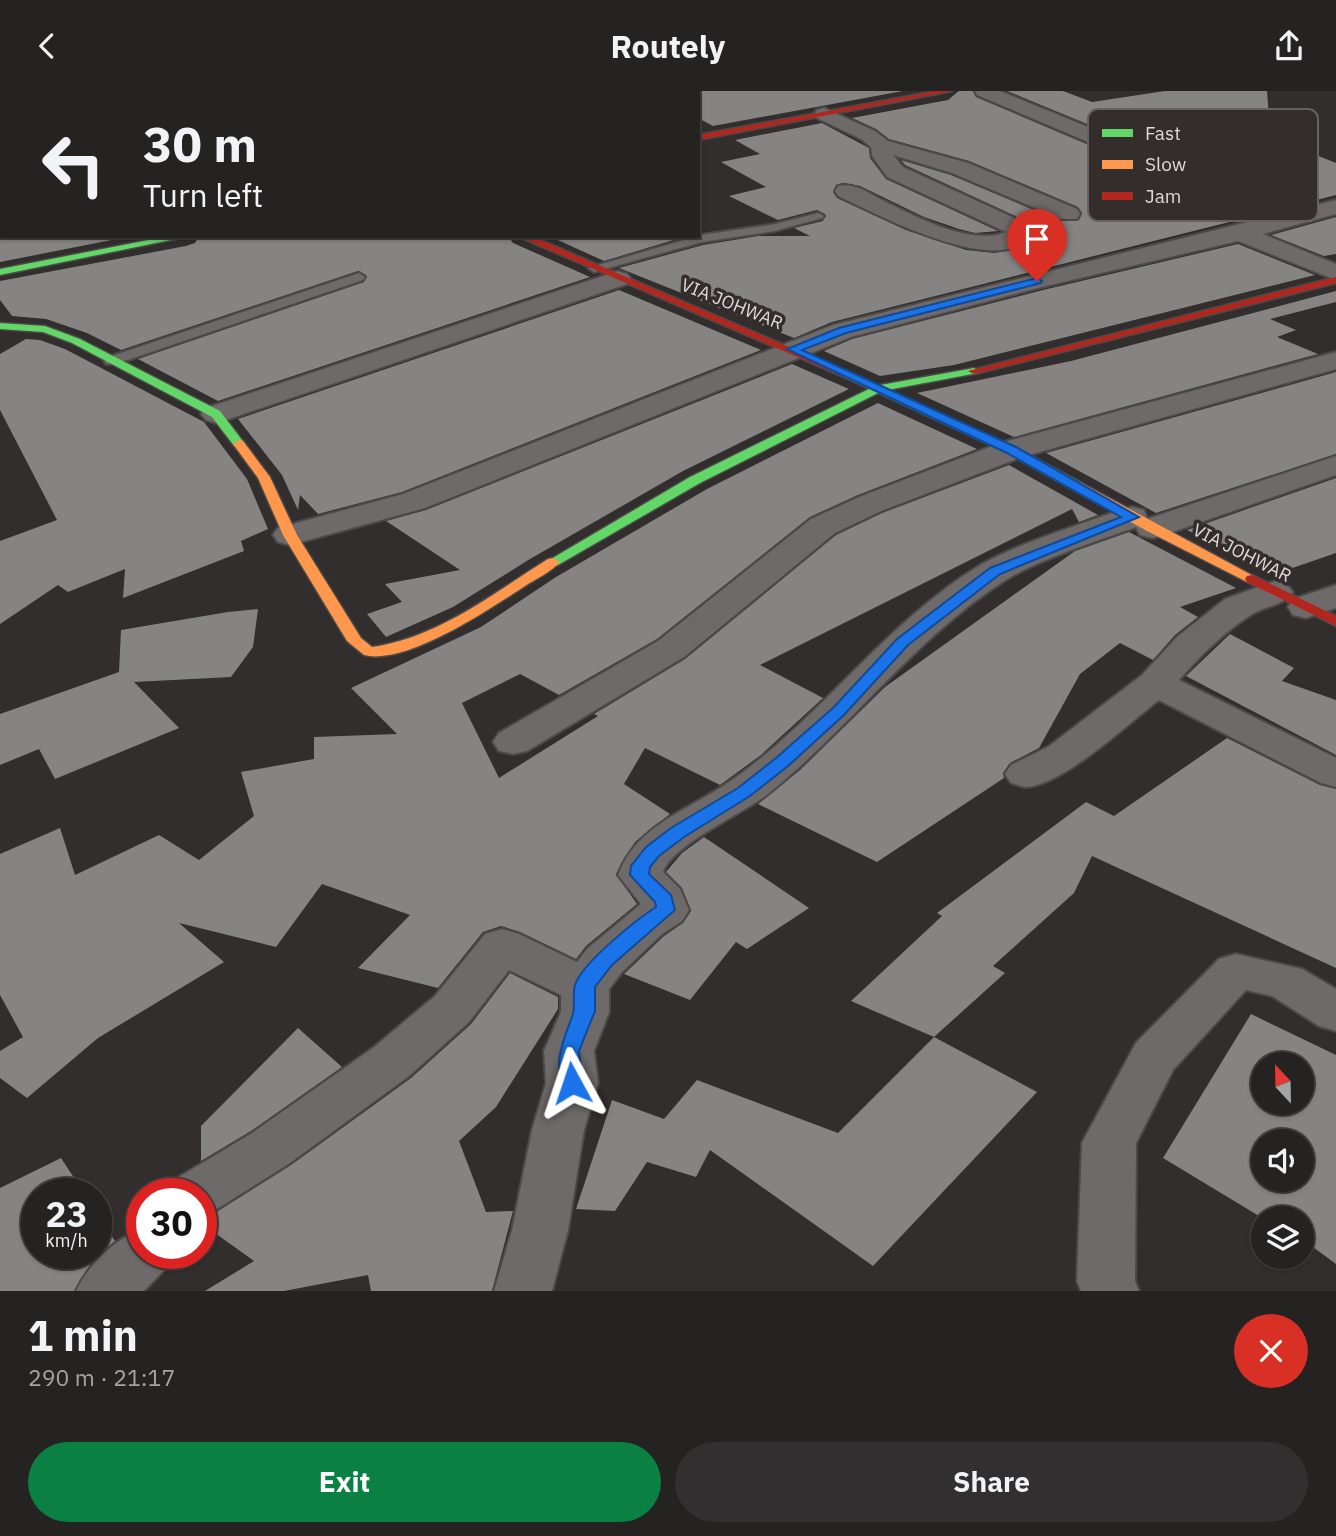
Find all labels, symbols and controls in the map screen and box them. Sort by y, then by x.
text: Routely [611,25,725,67]
icon: back [28,27,66,65]
icon: share [1270,27,1308,65]
legend [1088,109,1318,221]
text: 30 m [143,112,257,175]
icon: left [28,119,119,210]
text: Fast [1145,121,1181,145]
text: Slow [1145,152,1186,176]
text: Turn left [143,174,263,216]
text: Jam [1145,184,1181,208]
pin [1007,209,1067,281]
icon: arrive [1018,220,1056,258]
street label: VIA JOHWAR [678,273,786,334]
street label: VIA JOHWAR [1189,518,1295,587]
position arrow [535,1046,609,1120]
north arrow [1251,1052,1314,1115]
map controls [1251,1052,1314,1269]
button: sound [1251,1129,1314,1192]
speed limit sign: 30 [126,1178,217,1269]
text: 23 [45,1191,88,1237]
button: layers [1251,1206,1314,1269]
text: km/h [45,1229,88,1252]
text: 1 min [28,1308,138,1363]
button: close [1234,1314,1308,1388]
text: 290 m · 21:17 [28,1362,175,1392]
button: Exit [28,1442,661,1522]
button: Share [675,1442,1308,1522]

